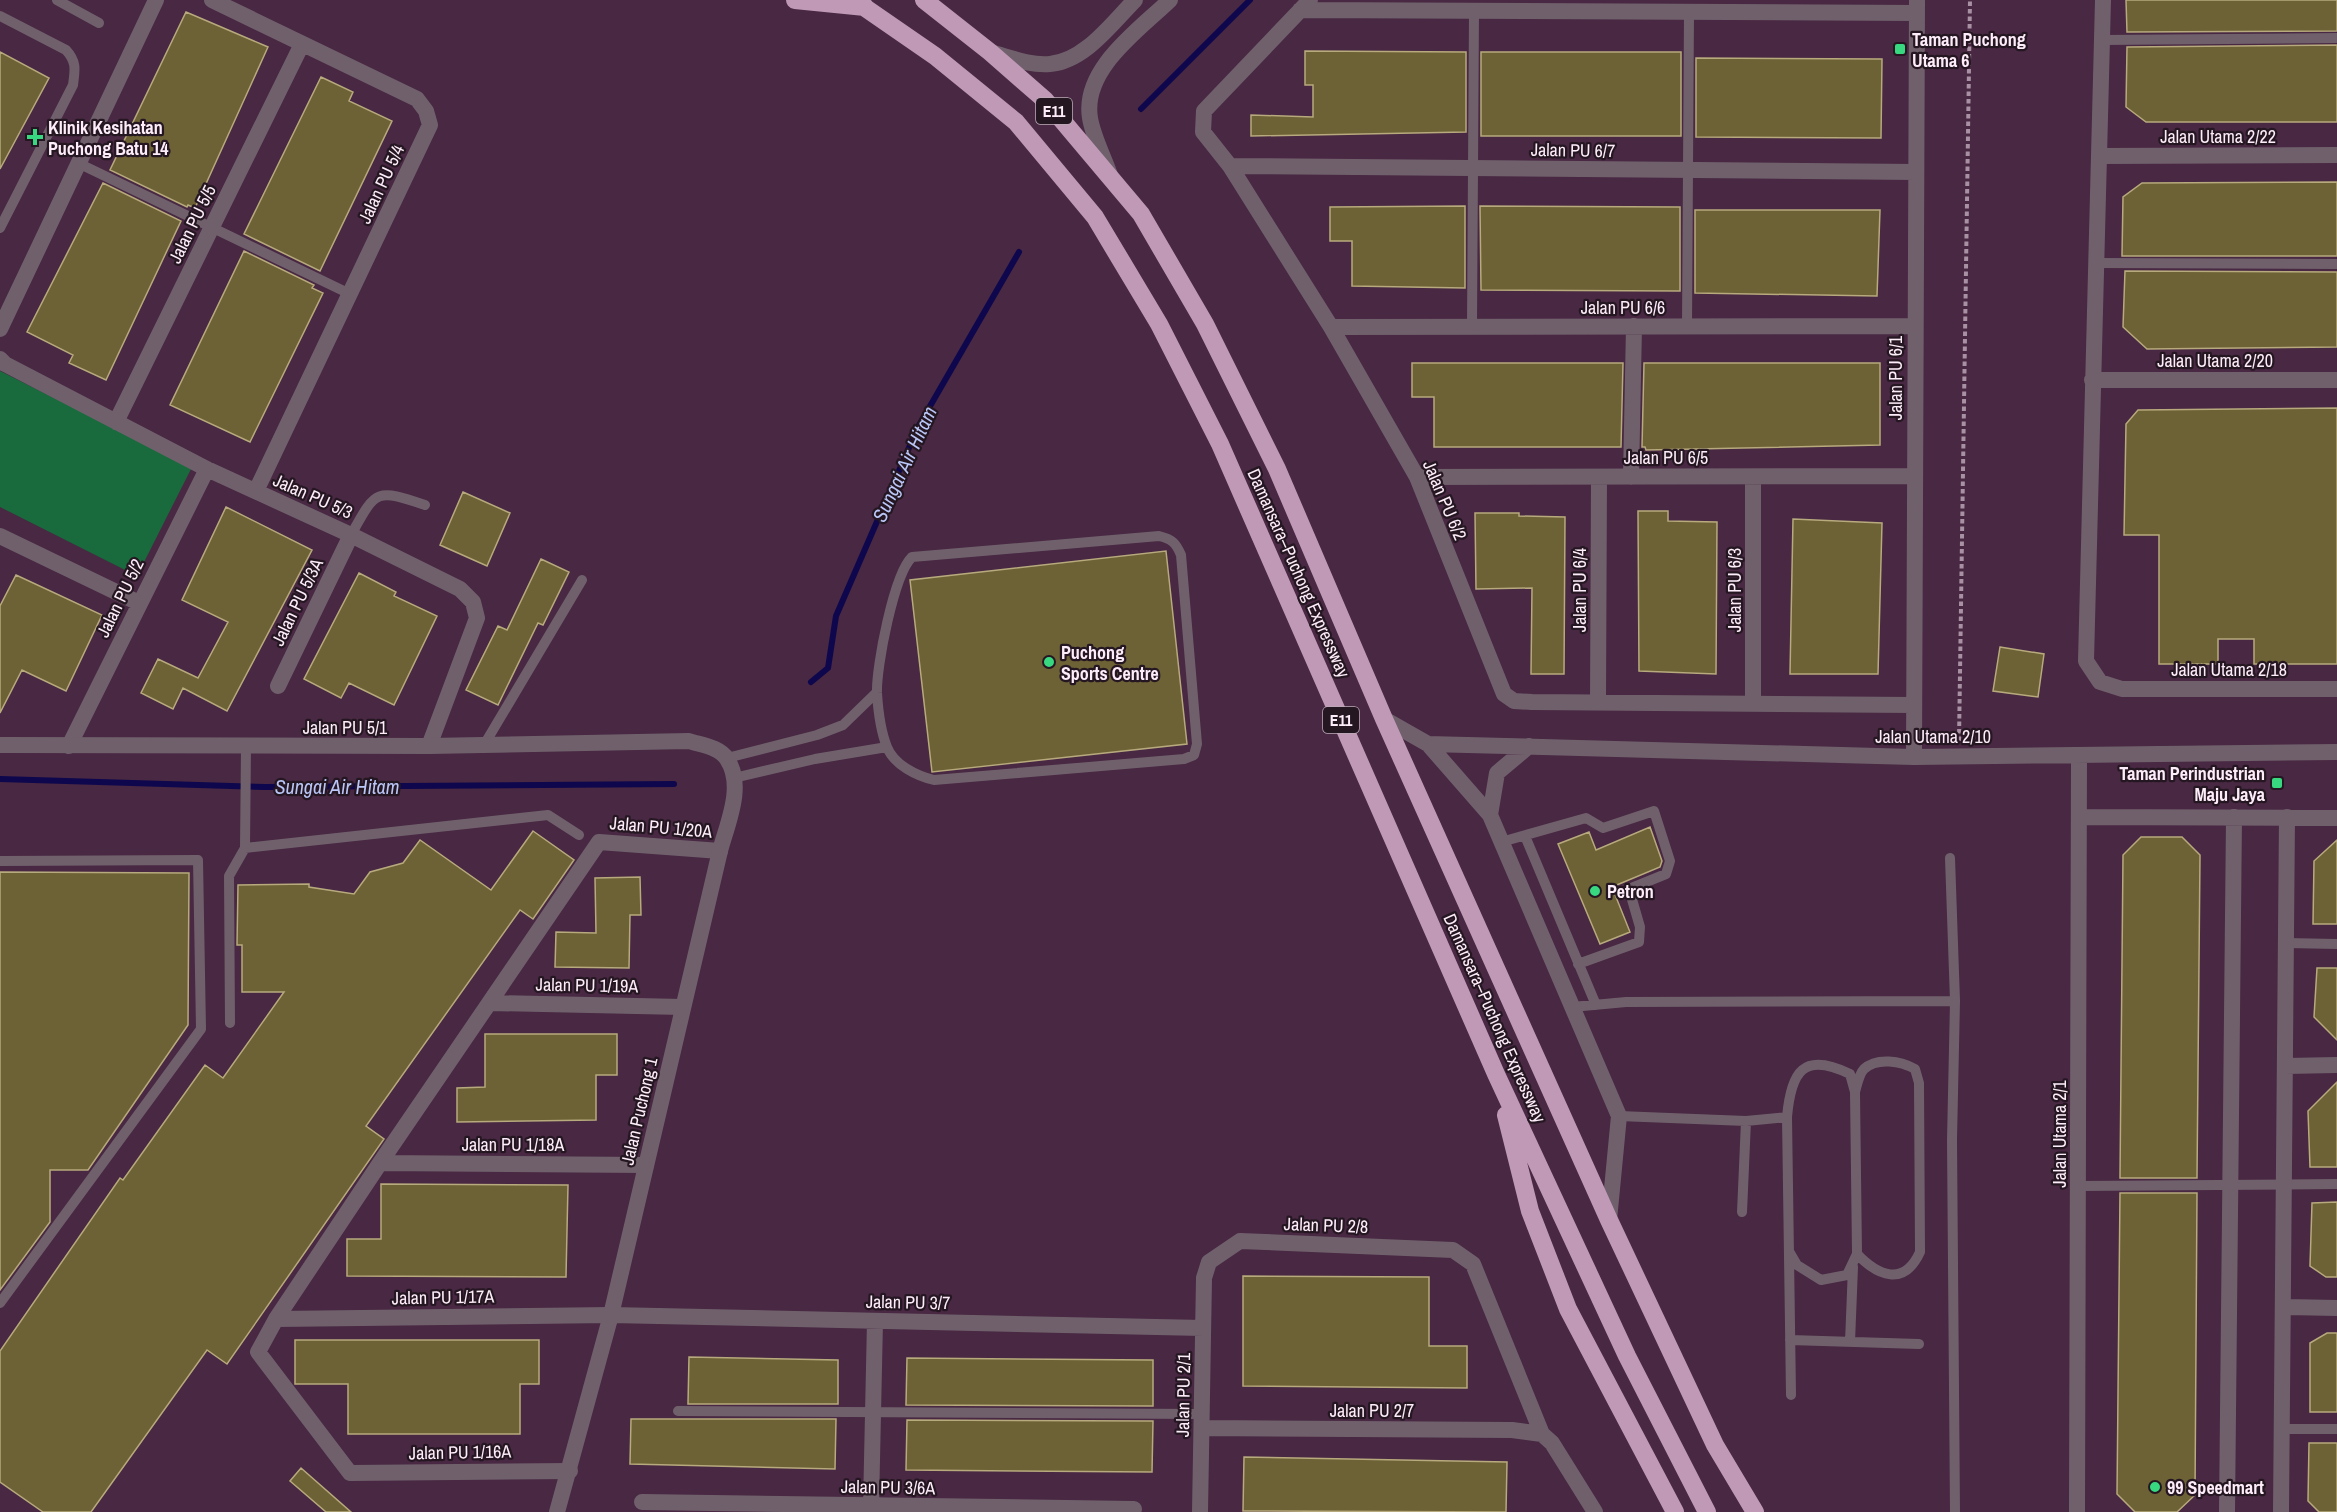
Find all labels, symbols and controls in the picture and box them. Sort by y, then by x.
place label: Taman Puchong Utama 6 [1912,27,2026,73]
marker: Taman Puchong Utama 6 [1893,42,1907,56]
road number: E11 [1036,98,1072,124]
place label: Klinik Kesihatan Puchong Batu 14 [48,115,169,161]
street label: Jalan Utama 2/22 [2160,124,2276,149]
marker: Klinik Kesihatan Puchong Batu 14 [26,128,44,146]
street label: Jalan PU 6/7 [1531,137,1615,163]
street label: Jalan PU 5/4 [352,140,410,228]
street label: Jalan PU 5/5 [162,181,222,267]
street label: Jalan PU 6/6 [1581,295,1665,320]
street label: Jalan PU 6/1 [1883,335,1908,420]
street label: Jalan Utama 2/20 [2157,348,2273,373]
water label: Sungai Air Hitam [865,402,943,526]
street label: Jalan PU 6/5 [1624,445,1708,470]
street label: Jalan PU 6/2 [1417,456,1473,544]
street label: Damansara–Puchong Expressway [1242,464,1357,682]
street label: Jalan PU 5/3 [269,467,357,525]
street label: Jalan PU 6/4 [1567,548,1592,632]
street label: Jalan PU 6/3 [1722,548,1747,632]
street label: Jalan PU 5/3A [265,554,329,650]
street label: Jalan PU 5/2 [90,555,150,641]
place label: Puchong Sports Centre [1061,640,1159,686]
marker: Puchong Sports Centre [1042,655,1056,669]
street label: Jalan Utama 2/18 [2171,657,2287,682]
road number: E11 [1323,707,1359,733]
street label: Jalan PU 5/1 [303,715,388,740]
street label: Jalan Utama 2/10 [1875,724,1991,749]
place label: Taman Perindustrian Maju Jaya [2119,761,2266,807]
water label: Sungai Air Hitam [275,773,399,800]
marker: Taman Perindustrian Maju Jaya [2270,776,2284,790]
street label: Jalan PU 1/20A [609,810,713,844]
place label: Petron [1607,879,1654,904]
marker: Petron [1588,884,1602,898]
street label: Damansara–Puchong Expressway [1438,909,1553,1127]
street label: Jalan PU 1/19A [536,972,639,998]
street label: Jalan Puchong 1 [614,1054,664,1167]
street label: Jalan Utama 2/1 [2047,1079,2072,1188]
street label: Jalan PU 1/18A [462,1132,564,1157]
street label: Jalan PU 2/8 [1283,1211,1369,1239]
street label: Jalan PU 1/17A [392,1284,495,1310]
street label: Jalan PU 3/7 [866,1289,950,1315]
street label: Jalan PU 2/1 [1170,1352,1196,1437]
street label: Jalan PU 2/7 [1330,1398,1414,1423]
street label: Jalan PU 1/16A [409,1439,512,1465]
street label: Jalan PU 3/6A [841,1474,936,1500]
place label: 99 Speedmart [2167,1475,2264,1500]
marker: 99 Speedmart [2148,1480,2162,1494]

